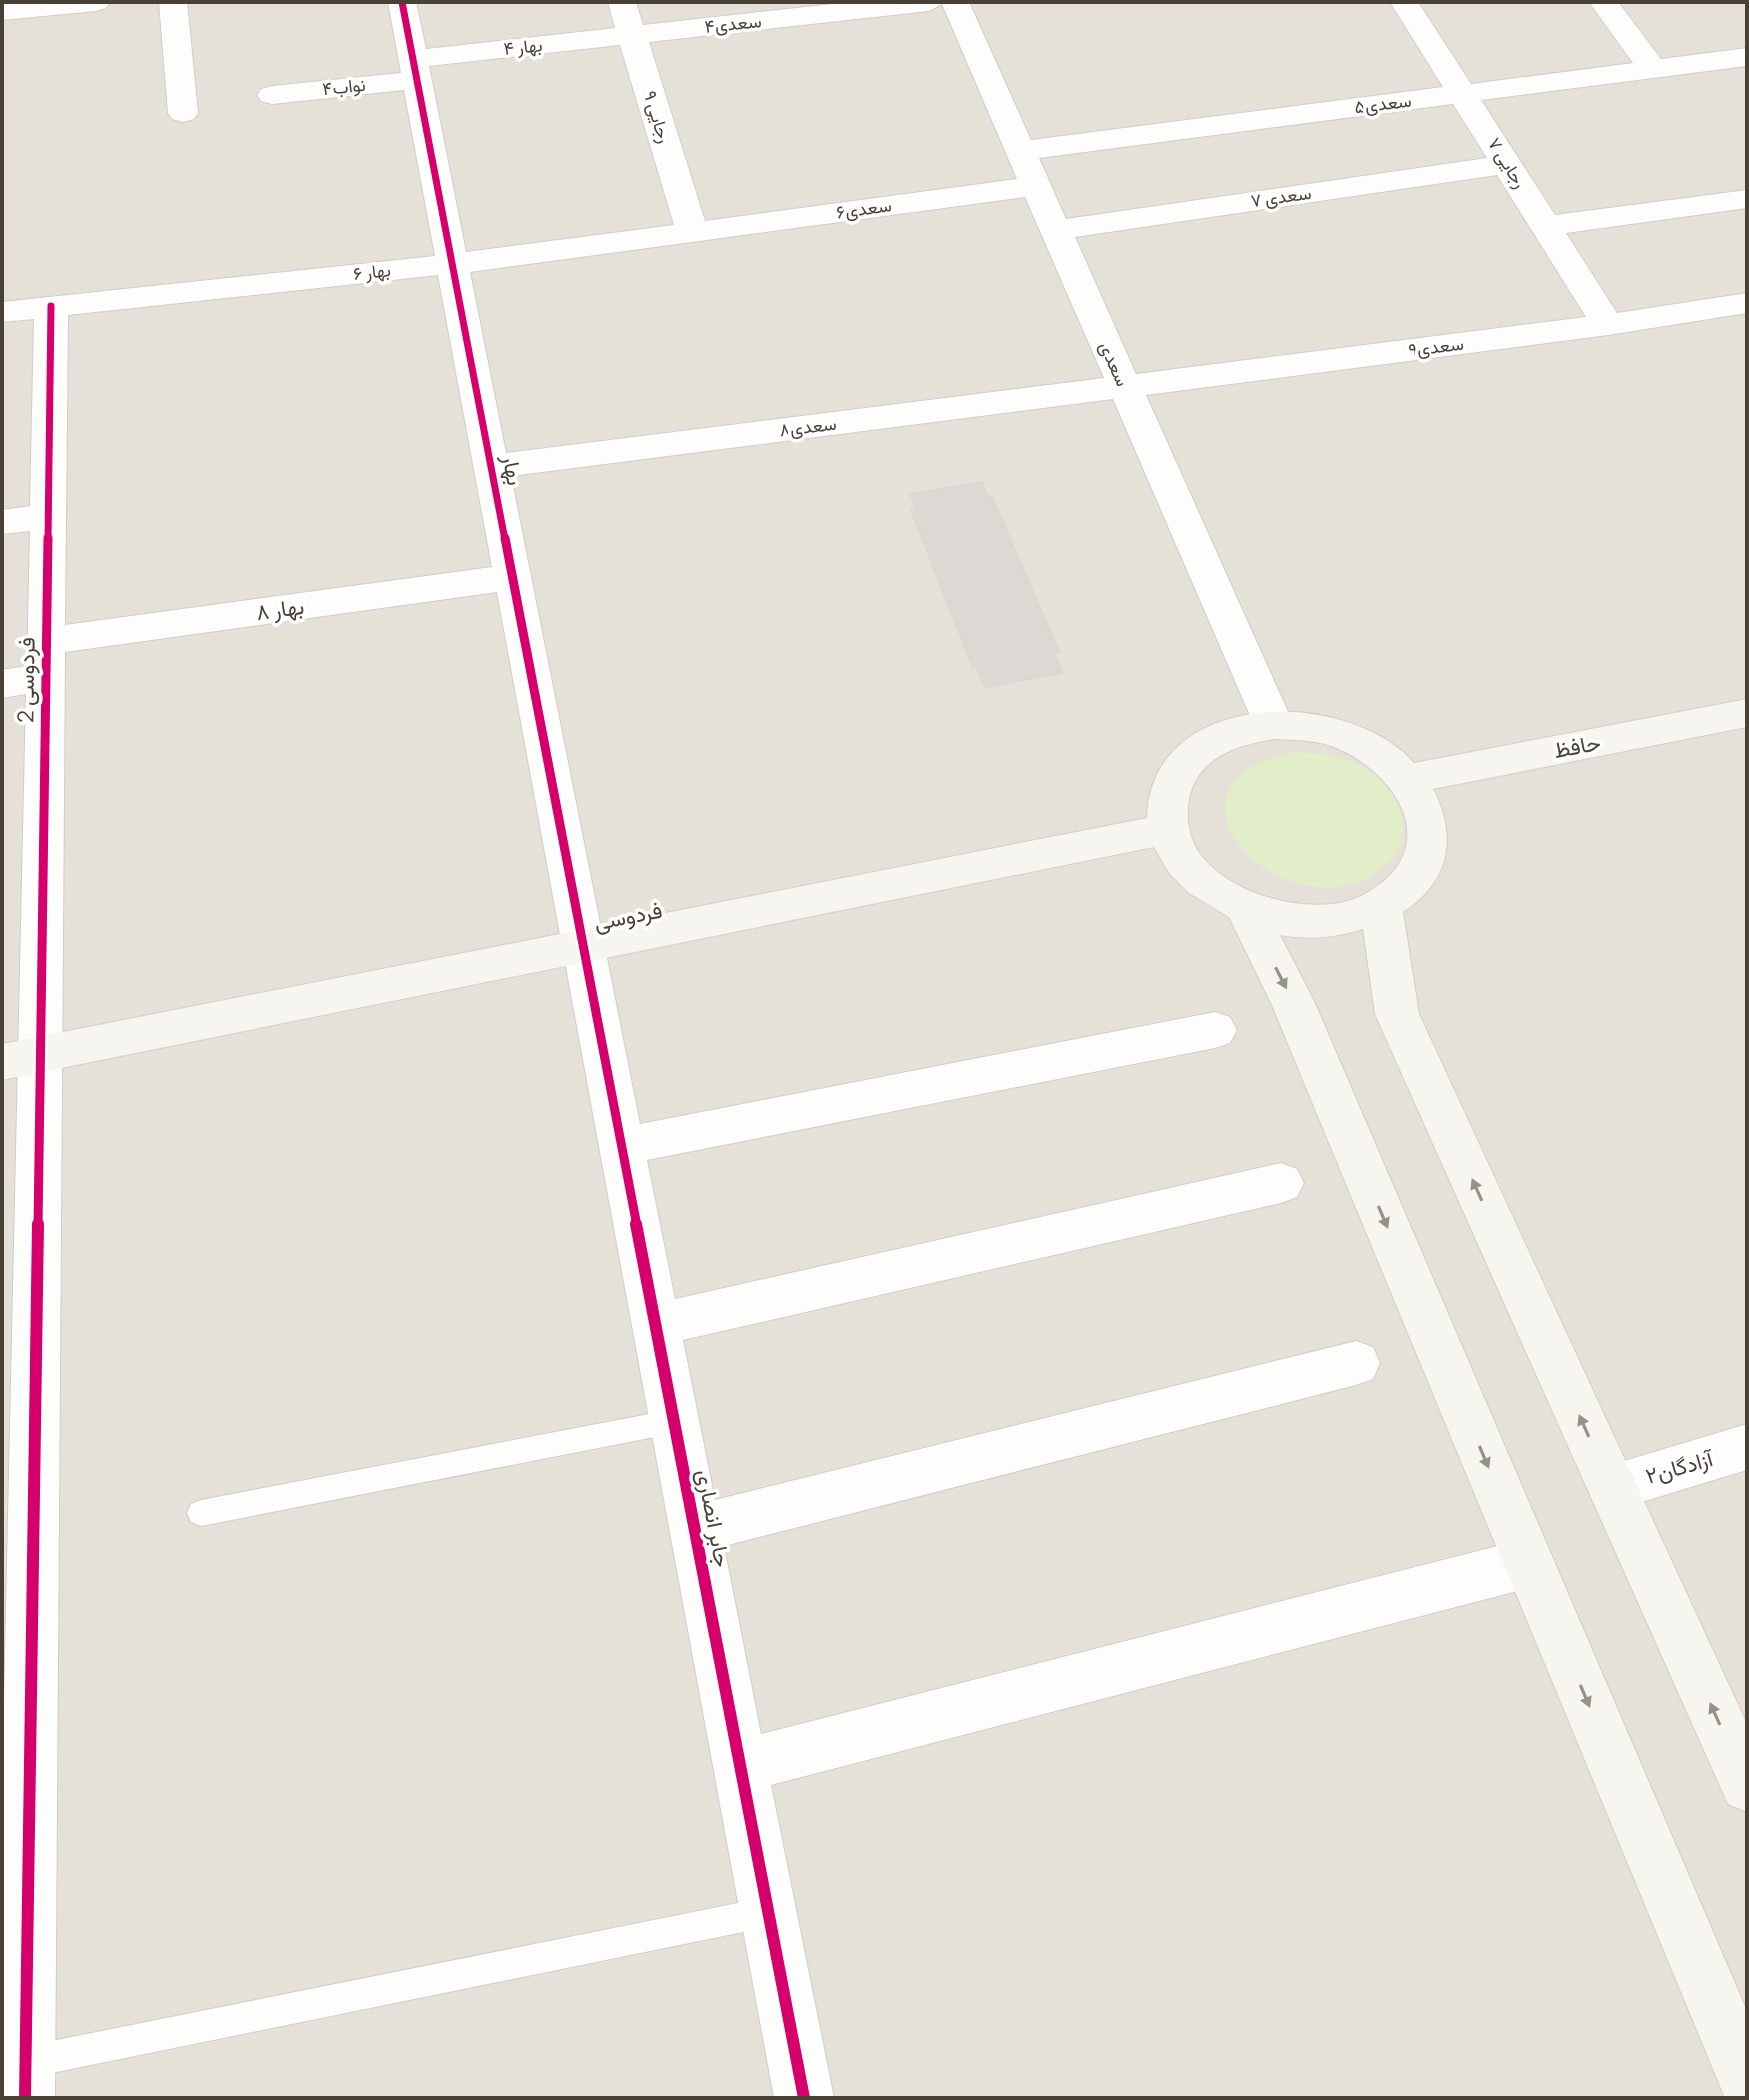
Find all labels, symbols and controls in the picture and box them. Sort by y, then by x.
street label: سعدی۴ [703,8,763,38]
street label: بهار ۴ [502,32,544,60]
street label: نواب۴ [321,72,367,100]
street label: رجایی ۹ [639,88,677,146]
street label: سعدی۵ [1353,88,1413,118]
street label: رجایی ۷ [1483,133,1533,192]
street label: سعدی ۷ [1249,180,1313,212]
street label: سعدی۶ [835,192,893,224]
street label: بهار ۶ [352,257,392,285]
street label: سعدی۹ [1407,331,1465,361]
street label: سعدی [1094,337,1135,390]
street label: سعدی۸ [778,411,838,441]
street label: بهار [495,451,531,488]
street label: بهار ۸ [254,591,306,627]
street label: فردوسی 2 [10,637,42,723]
street label: حافظ [1551,727,1603,765]
street label: فردوسی [591,895,665,937]
one-way arrow [1274,967,1287,990]
one-way arrow [1470,1178,1484,1201]
one-way arrow [1377,1205,1390,1229]
one-way arrow [1578,1415,1591,1438]
street label: آزادگان۲ [1642,1443,1718,1491]
one-way arrow [1478,1445,1491,1468]
street label: جابر انصاری [690,1467,738,1569]
one-way arrow [1579,1684,1592,1708]
one-way arrow [1708,1702,1722,1726]

